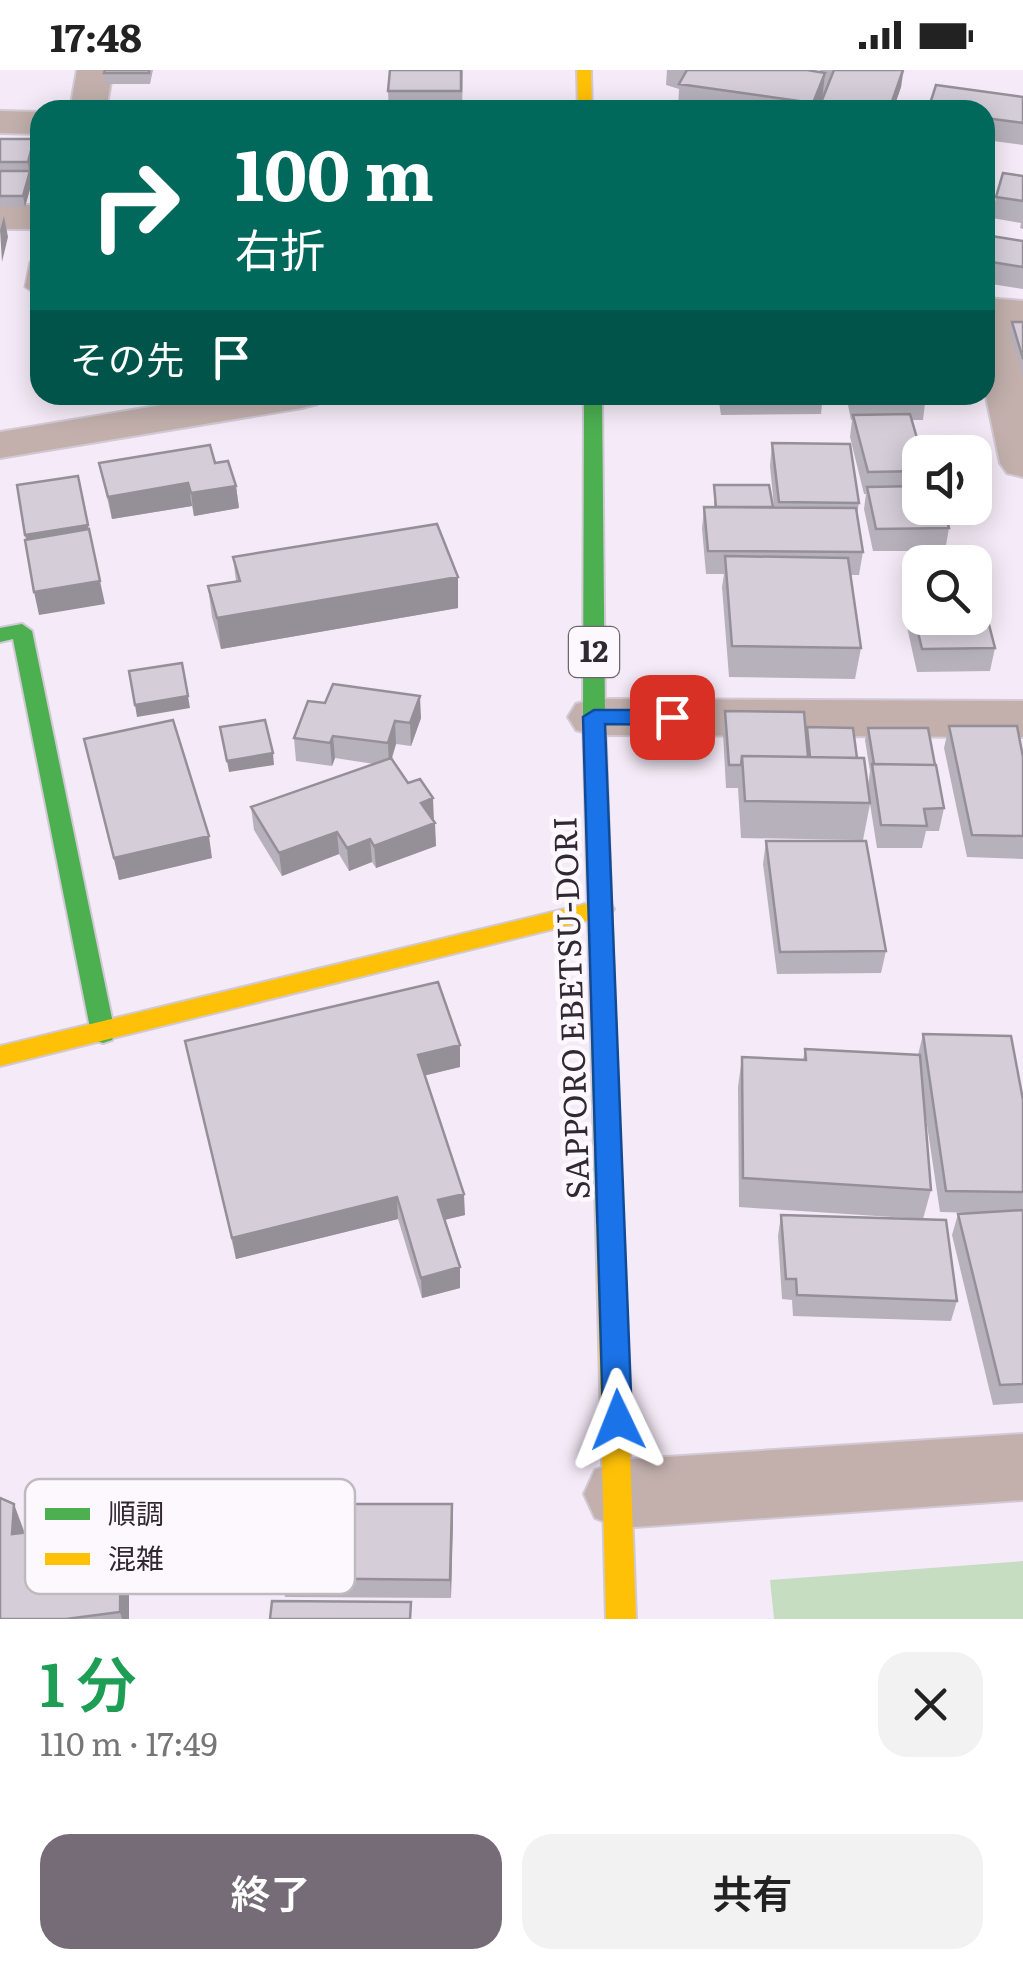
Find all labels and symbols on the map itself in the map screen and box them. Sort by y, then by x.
road number: 12 [569,627,619,677]
pin [630,675,715,760]
street label: SAPPORO EBETSU-DORI [538,816,600,1200]
position arrow [566,1368,670,1472]
legend [25,1479,355,1594]
text: 順調 [108,1491,164,1533]
text: 混雑 [108,1536,164,1578]

